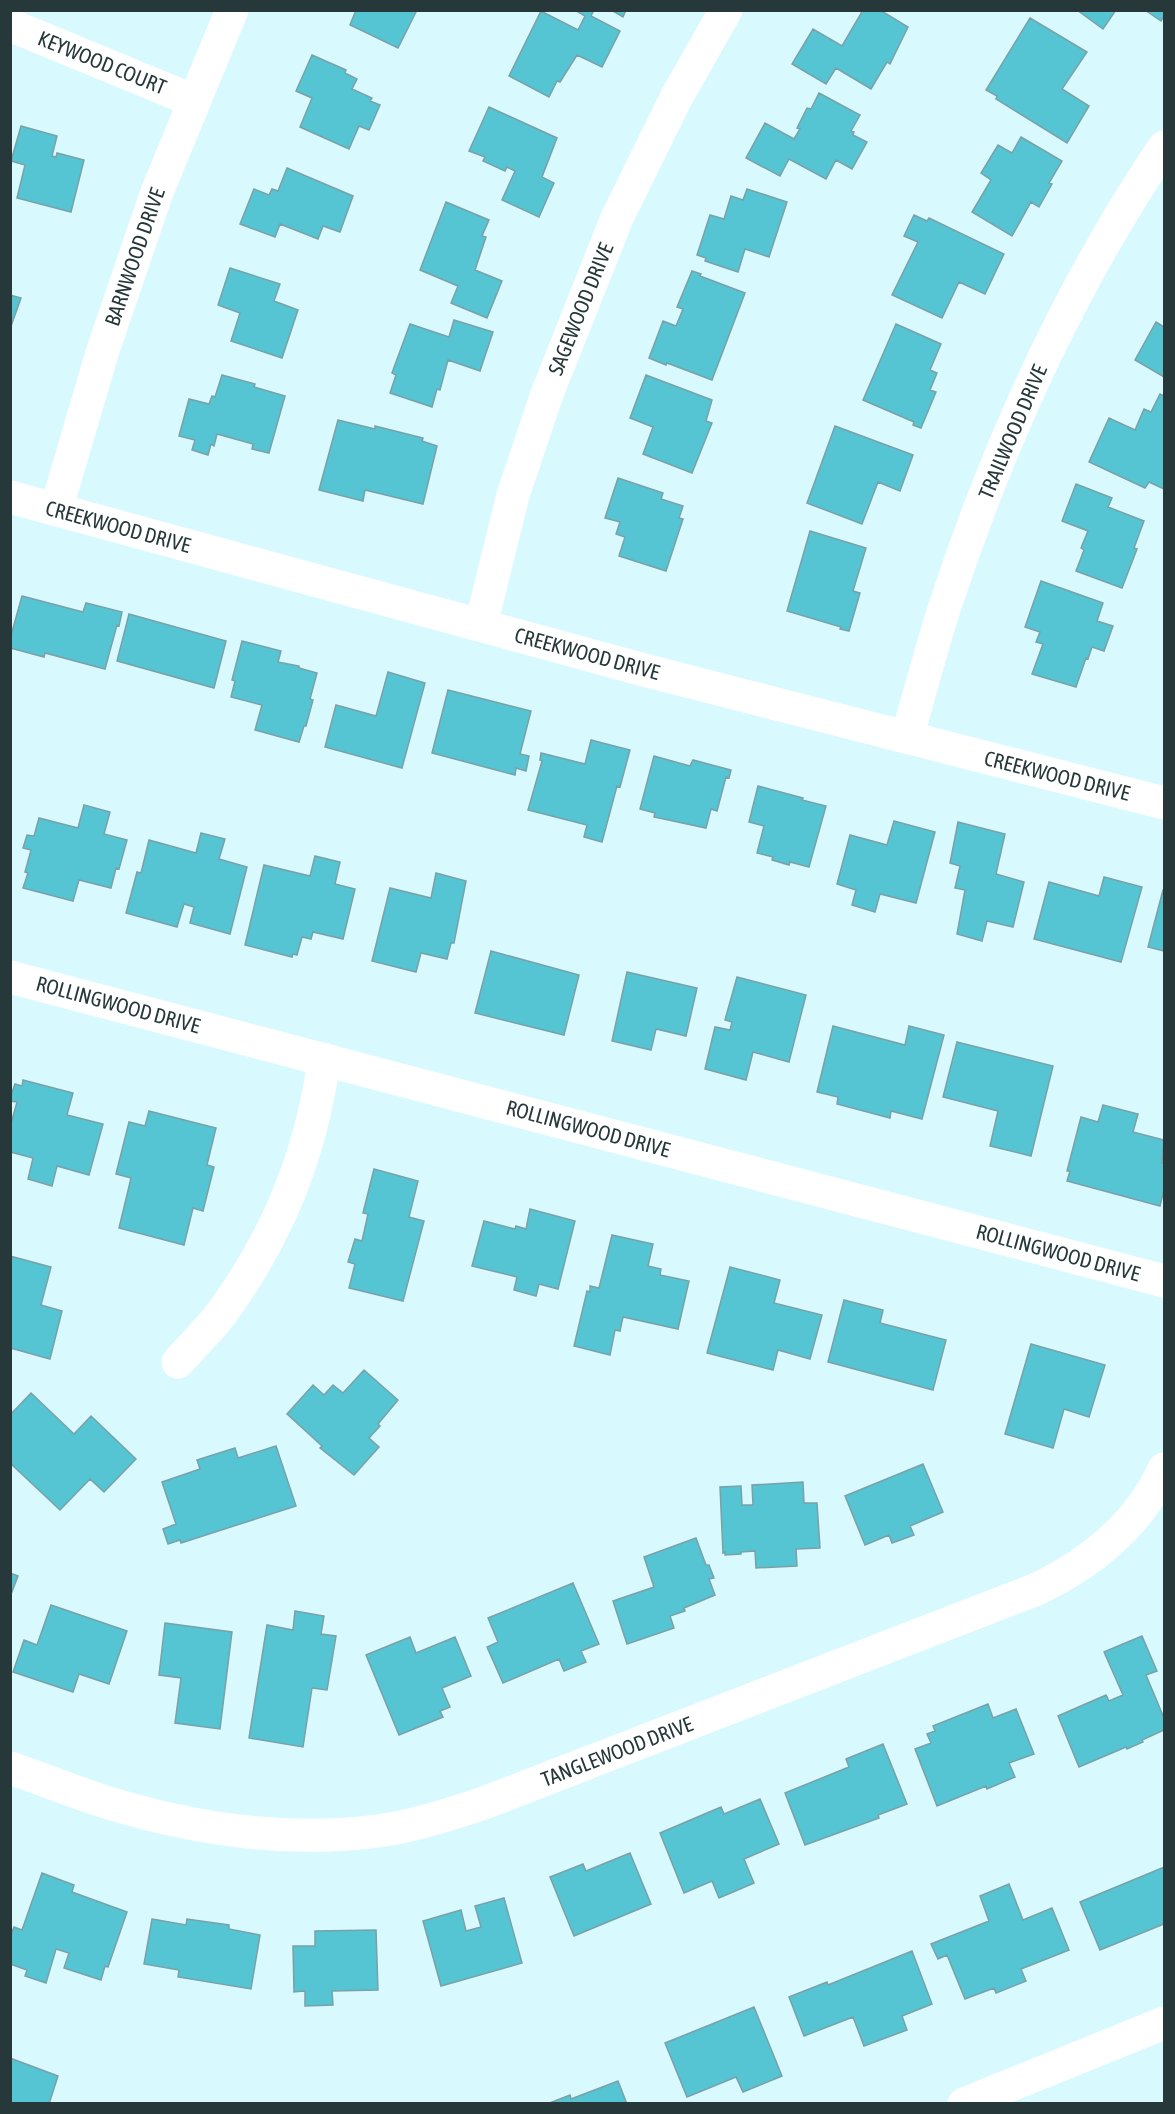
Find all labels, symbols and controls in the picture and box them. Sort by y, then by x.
street label: KEYWOOD COURT [35,25,170,99]
street label: BARNWOOD DRIVE [99,185,169,329]
street label: SAGEWOOD DRIVE [543,239,617,378]
street label: TRAILWOOD DRIVE [973,361,1051,502]
street label: CREEKWOOD DRIVE [43,495,193,557]
street label: CREEKWOOD DRIVE [512,622,662,684]
street label: CREEKWOOD DRIVE [982,745,1133,805]
street label: ROLLINGWOOD DRIVE [34,971,203,1037]
street label: ROLLINGWOOD DRIVE [504,1095,673,1161]
street label: ROLLINGWOOD DRIVE [974,1219,1143,1285]
street label: TANGLEWOOD DRIVE [538,1711,696,1791]

